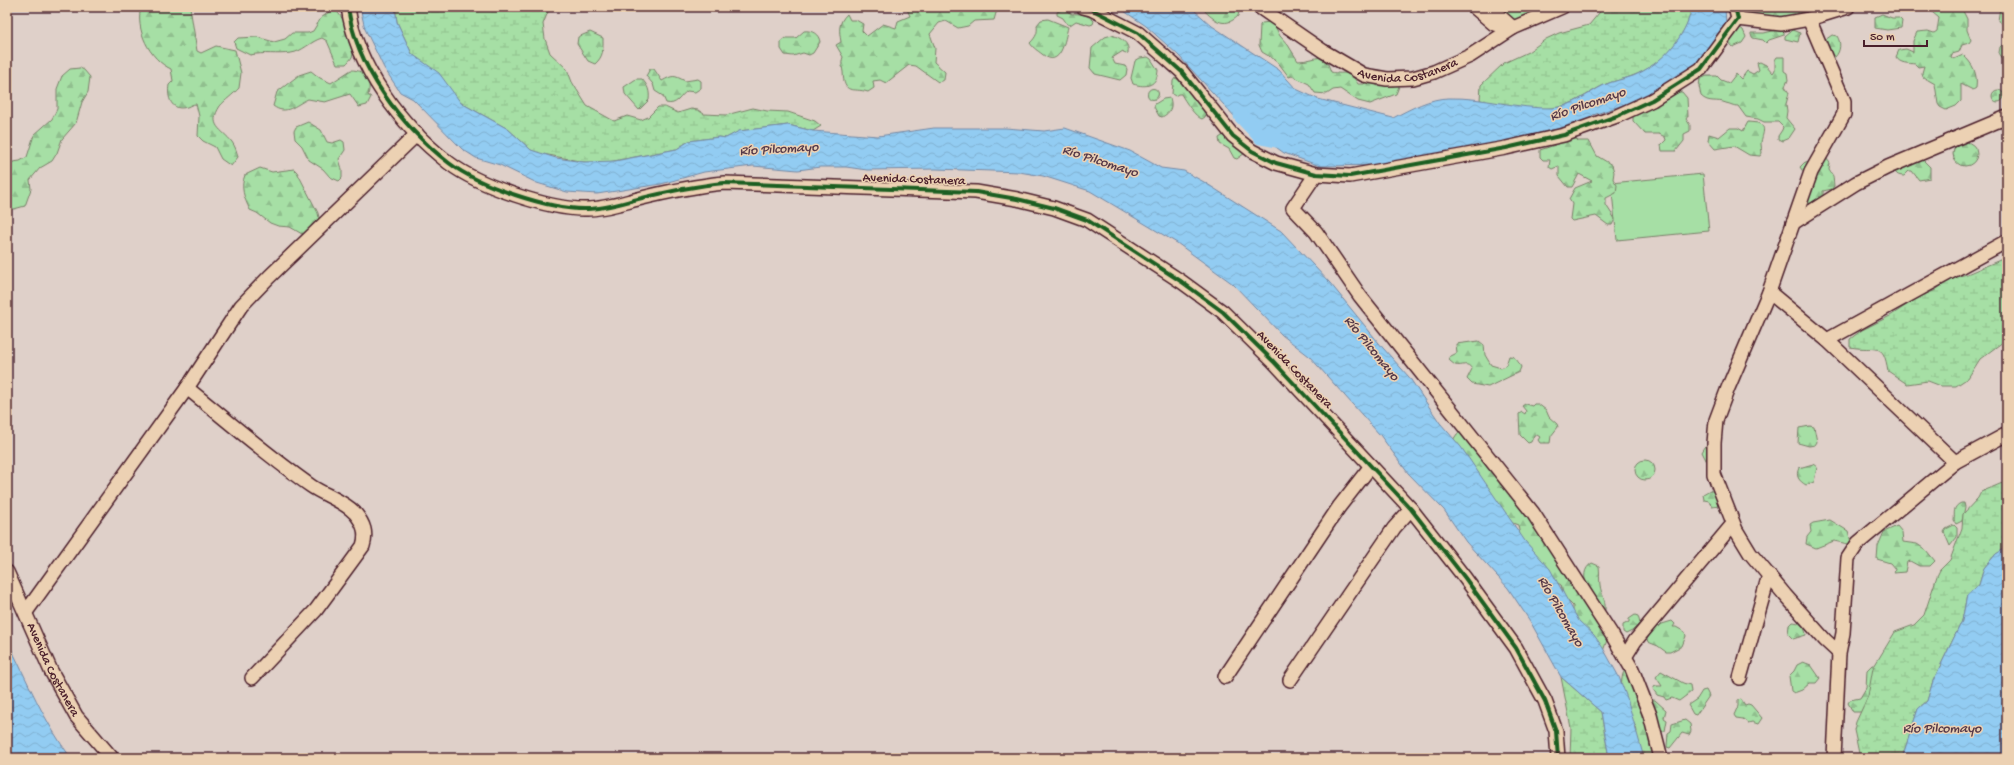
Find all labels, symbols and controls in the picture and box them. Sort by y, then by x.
scale bar [1864,22,1927,48]
text: 50 m [1870,31,1895,45]
street label: Avenida Costanera [1354,55,1461,87]
water label: Río Pilcomayo [1548,84,1629,126]
water label: Río Pilcomayo [739,139,819,161]
water label: Río Pilcomayo [1060,142,1141,182]
street label: Avenida Costanera [862,171,966,189]
water label: Río Pilcomayo [1340,313,1403,385]
street label: Avenida Costanera [1253,328,1336,413]
water label: Río Pilcomayo [1533,574,1587,651]
street label: Avenida Costanera [23,621,83,720]
water label: Río Pilcomayo [1903,721,1982,738]

